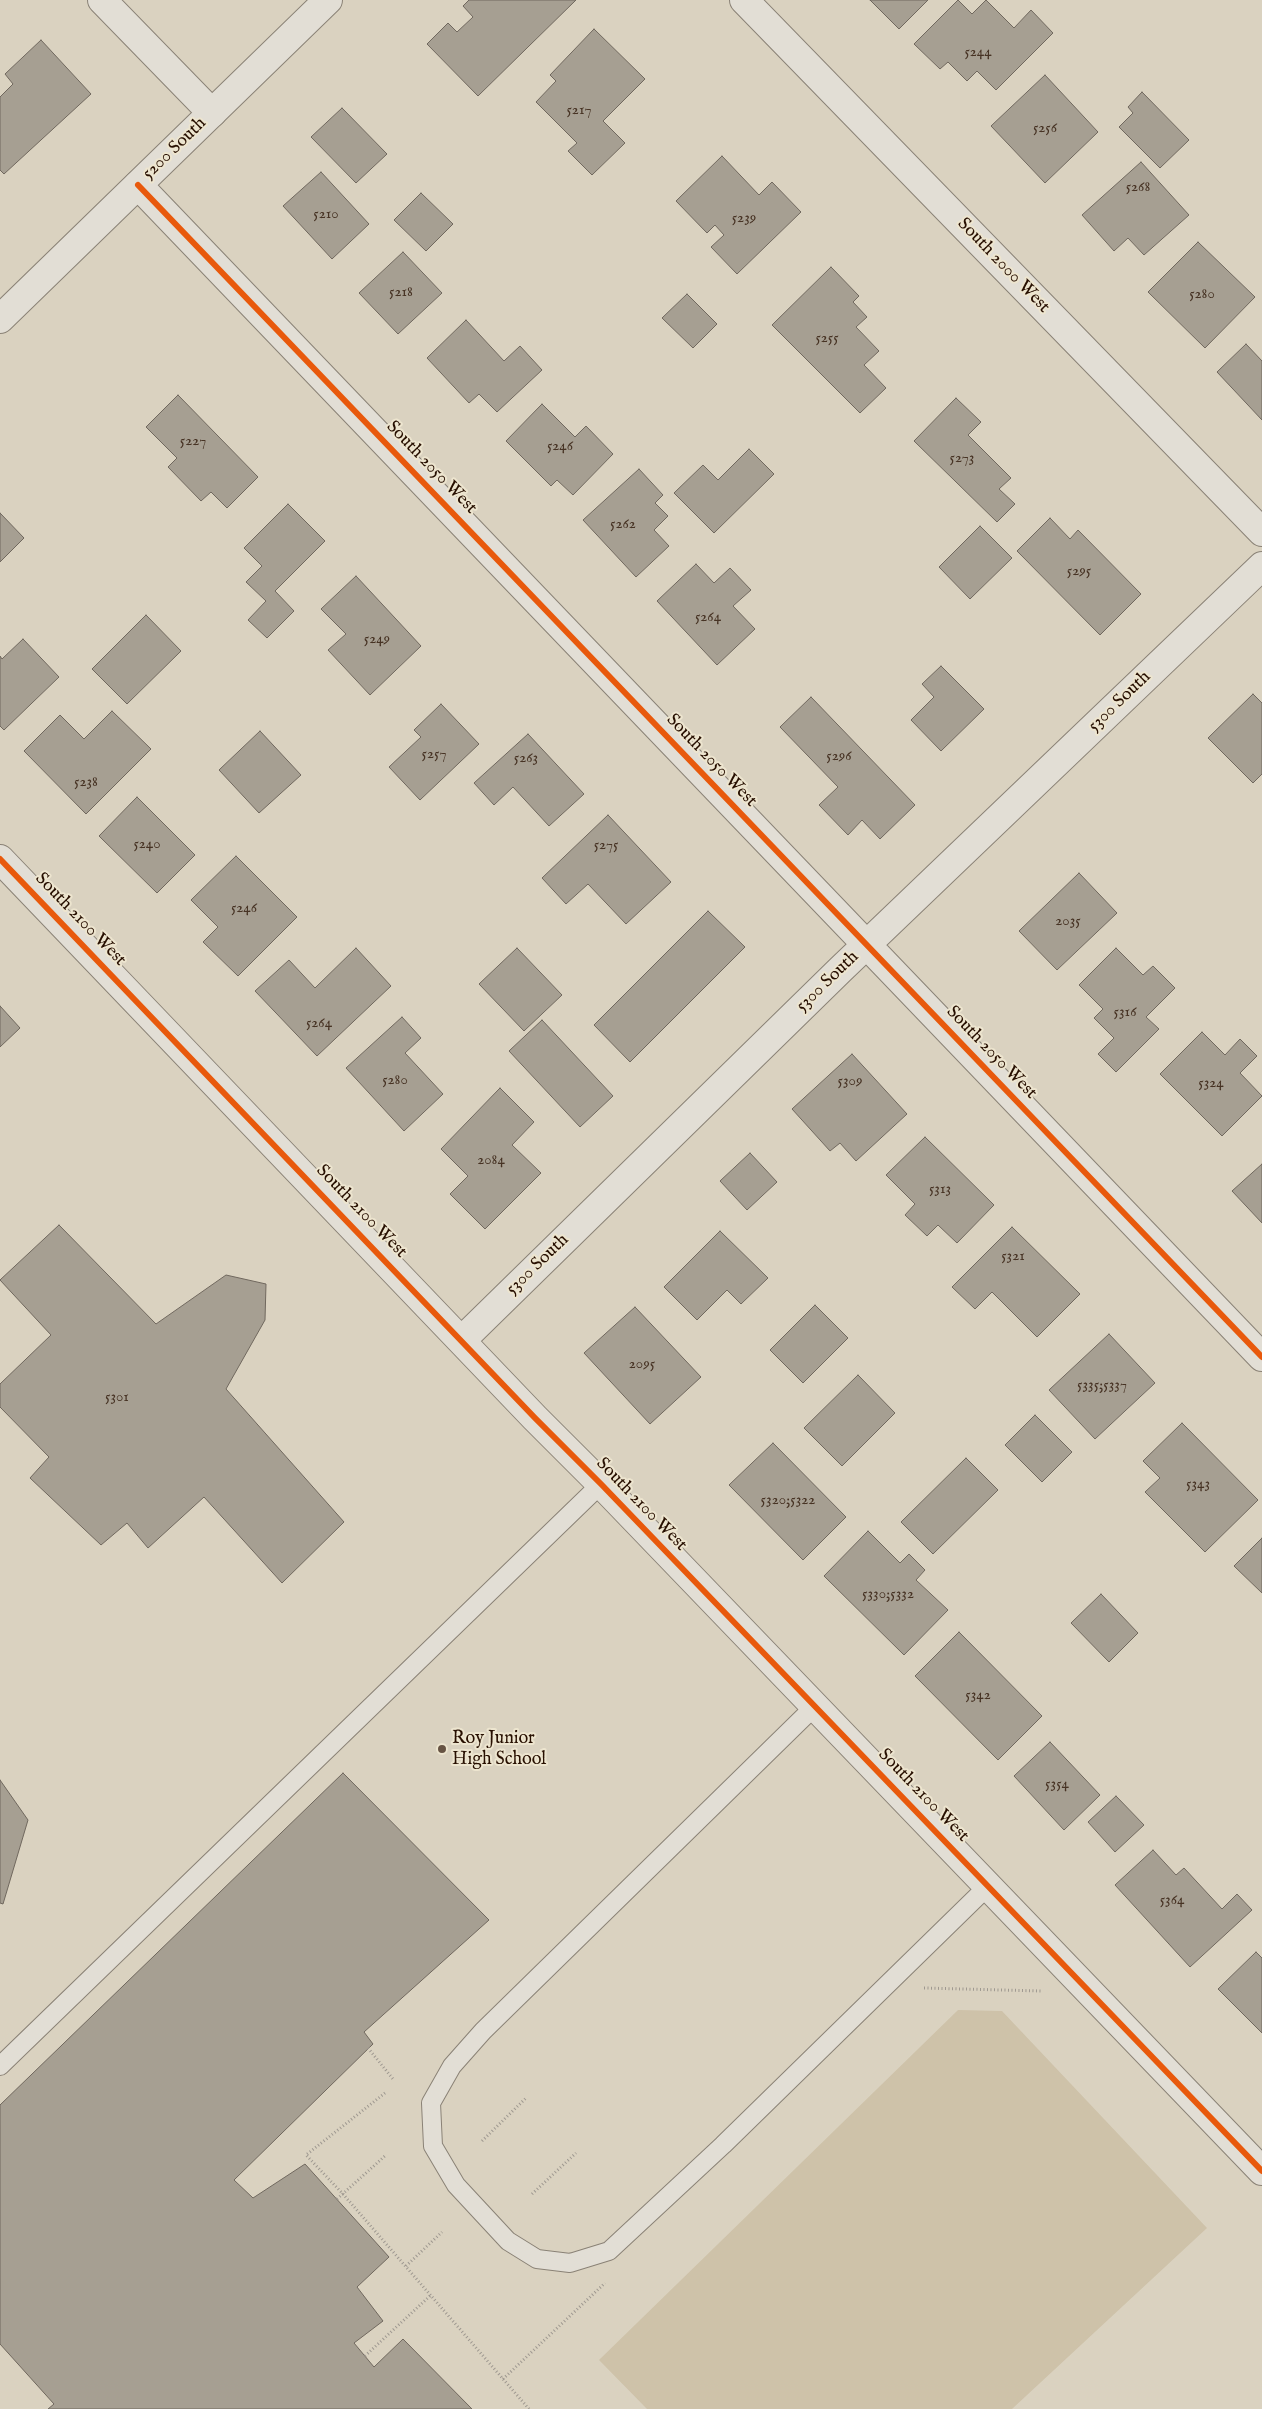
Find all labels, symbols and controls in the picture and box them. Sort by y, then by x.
house number: 5244 [964,44,992,62]
house number: 5217 [566,102,592,120]
street label: 5200 South [139,113,211,185]
house number: 5256 [1033,120,1057,138]
house number: 5268 [1126,179,1150,197]
house number: 5210 [313,206,339,224]
house number: 5239 [732,210,756,228]
street label: South 2000 West [952,214,1054,318]
house number: 5218 [389,284,413,302]
house number: 5280 [1189,286,1215,304]
house number: 5255 [815,330,839,348]
street label: South 2050 West [381,417,481,519]
house number: 5227 [180,433,206,451]
house number: 5246 [547,438,573,456]
house number: 5273 [950,450,974,468]
house number: 5262 [610,516,636,534]
house number: 5295 [1067,563,1091,581]
house number: 5264 [695,609,721,627]
house number: 5249 [364,631,390,649]
street label: 5300 South [1084,667,1156,737]
street label: South 2050 West [661,710,761,812]
house number: 5257 [422,746,446,764]
house number: 5296 [826,748,852,766]
house number: 5263 [514,750,538,768]
house number: 5238 [74,774,98,792]
house number: 5240 [133,836,161,854]
house number: 5275 [594,837,618,855]
street label: South 2100 West [30,869,130,971]
house number: 5246 [231,900,257,918]
house number: 2035 [1055,913,1081,931]
street label: 5300 South [792,947,864,1017]
street label: South 2050 West [941,1002,1041,1104]
house number: 5316 [1114,1004,1136,1022]
house number: 5264 [306,1015,332,1033]
house number: 5280 [382,1072,408,1090]
house number: 5309 [838,1073,862,1091]
house number: 5324 [1198,1075,1224,1093]
house number: 2084 [477,1152,505,1170]
street label: South 2100 West [311,1161,411,1263]
house number: 5313 [929,1181,951,1199]
street label: 5300 South [502,1230,574,1300]
house number: 5321 [1001,1248,1025,1266]
house number: 2095 [629,1356,655,1374]
house number: 5335;5337 [1077,1377,1127,1395]
house number: 5301 [105,1389,129,1407]
street label: South 2100 West [591,1454,691,1556]
house number: 5343 [1186,1476,1210,1494]
house number: 5320;5322 [761,1492,815,1510]
house number: 5330;5332 [862,1586,914,1604]
house number: 5342 [965,1687,991,1705]
place label: Roy Junior High School [452,1728,546,1770]
marker: Roy Junior High School [436,1743,448,1755]
street label: South 2100 West [873,1745,973,1847]
house number: 5354 [1045,1776,1069,1794]
house number: 5364 [1160,1892,1184,1910]

